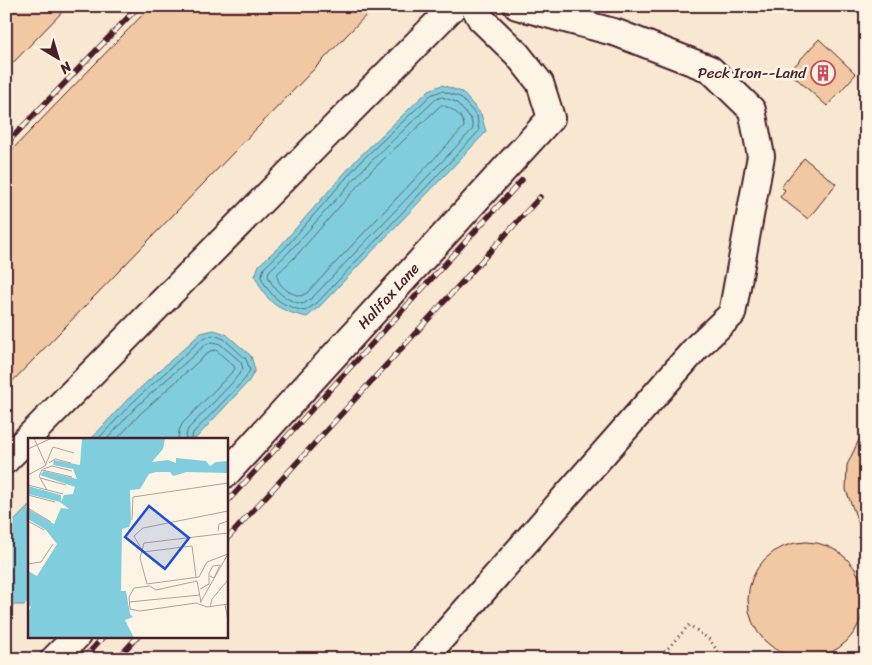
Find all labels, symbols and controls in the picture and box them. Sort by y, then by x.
north arrow [32,32,82,82]
text: N [54,54,78,81]
place label: Peck Iron--Land [698,60,807,86]
building icon: Peck Iron--Land [810,60,836,86]
street label: Halifax Lane [351,257,426,335]
inset map [28,438,228,638]

